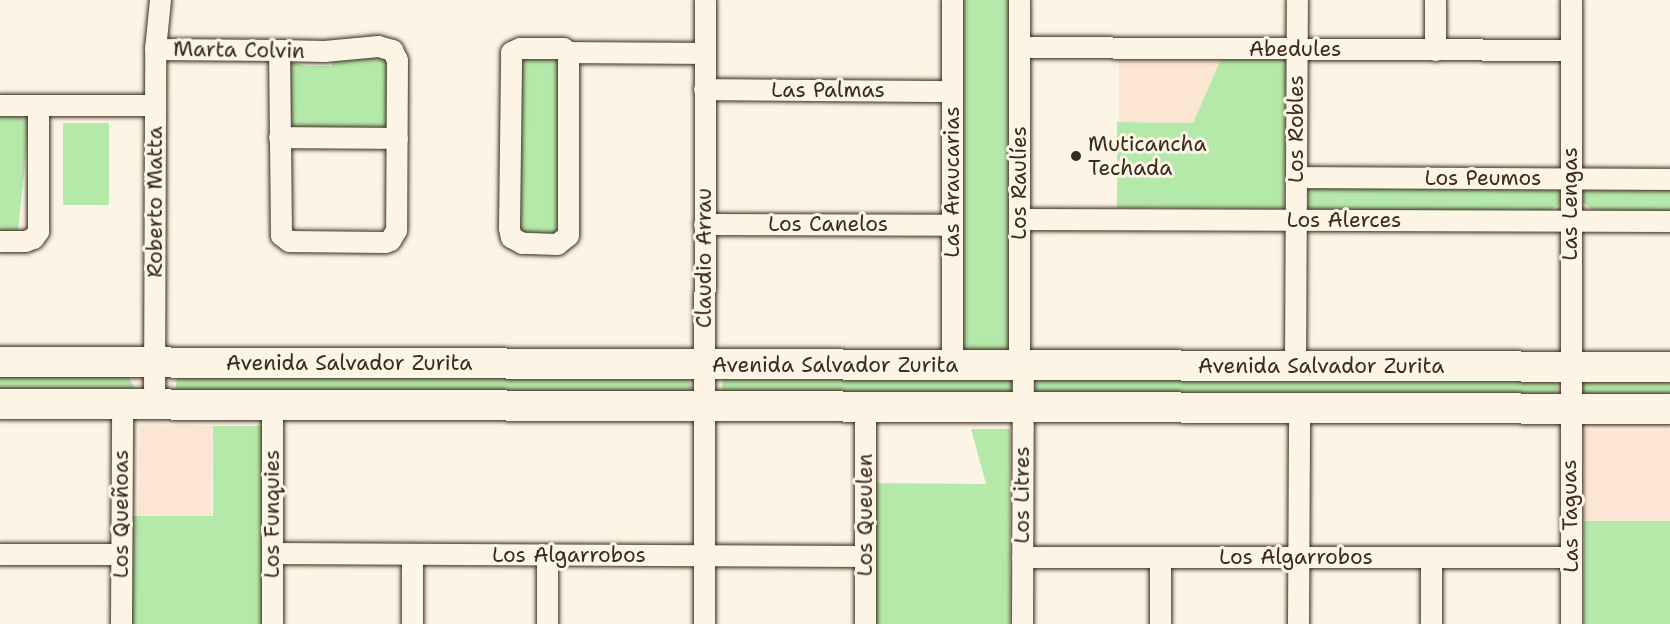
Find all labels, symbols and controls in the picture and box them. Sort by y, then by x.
street label: Marta Colvin [173,36,305,64]
street label: Abedules [1249,36,1341,62]
street label: Los Robles [1283,75,1309,183]
street label: Las Palmas [771,77,885,103]
street label: Las Araucarias [939,106,965,258]
street label: Roberto Matta [142,126,168,278]
street label: Los Raulíes [1006,126,1032,240]
place label: Muticancha Techada [1088,131,1206,181]
street label: Las Lengas [1557,147,1583,261]
marker: Muticancha Techada [1069,149,1083,163]
street label: Los Peumos [1425,165,1541,191]
street label: Claudio Arrau [691,188,717,328]
street label: Los Alerces [1287,207,1401,233]
street label: Los Canelos [768,211,888,237]
street label: Avenida Salvador Zurita [226,350,472,376]
street label: Avenida Salvador Zurita [712,352,958,378]
street label: Avenida Salvador Zurita [1198,353,1444,379]
street label: Los Litres [1009,446,1035,544]
street label: Los Queñoas [108,450,134,578]
street label: Los Funquies [259,450,285,578]
street label: Los Queulen [852,454,878,576]
street label: Las Taguas [1556,459,1584,573]
street label: Los Algarrobos [492,542,646,568]
street label: Los Algarrobos [1219,544,1373,570]

